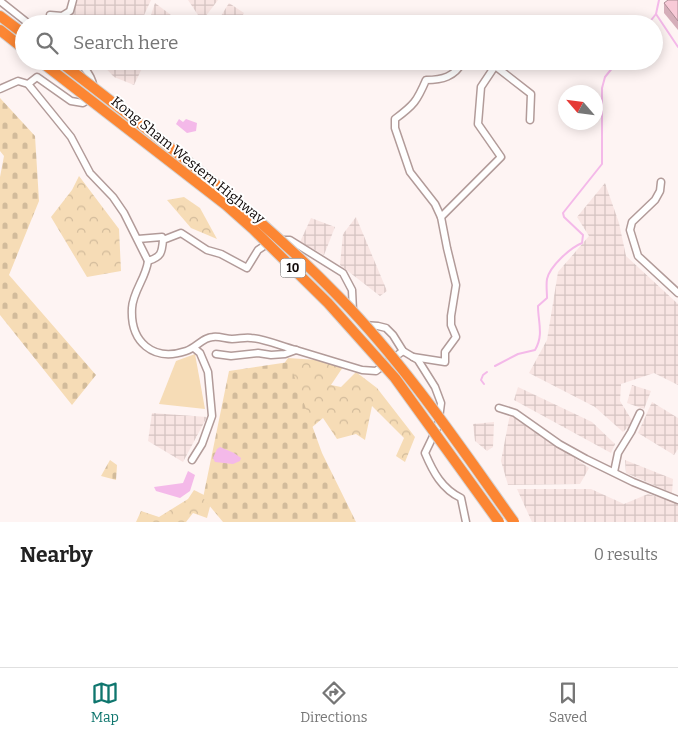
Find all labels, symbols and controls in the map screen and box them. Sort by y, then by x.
search box [15,15,663,70]
icon: search [33,29,61,57]
text: Search here [73,31,178,54]
north arrow [558,85,603,130]
street label: Kong Sham Western Highway [108,93,269,228]
road number: 10 [280,258,306,278]
text: Nearby [20,542,93,568]
text: 0 results [594,545,658,564]
tab: Map [91,679,119,726]
tab: Directions [300,679,368,726]
tab: Saved [549,679,587,726]

